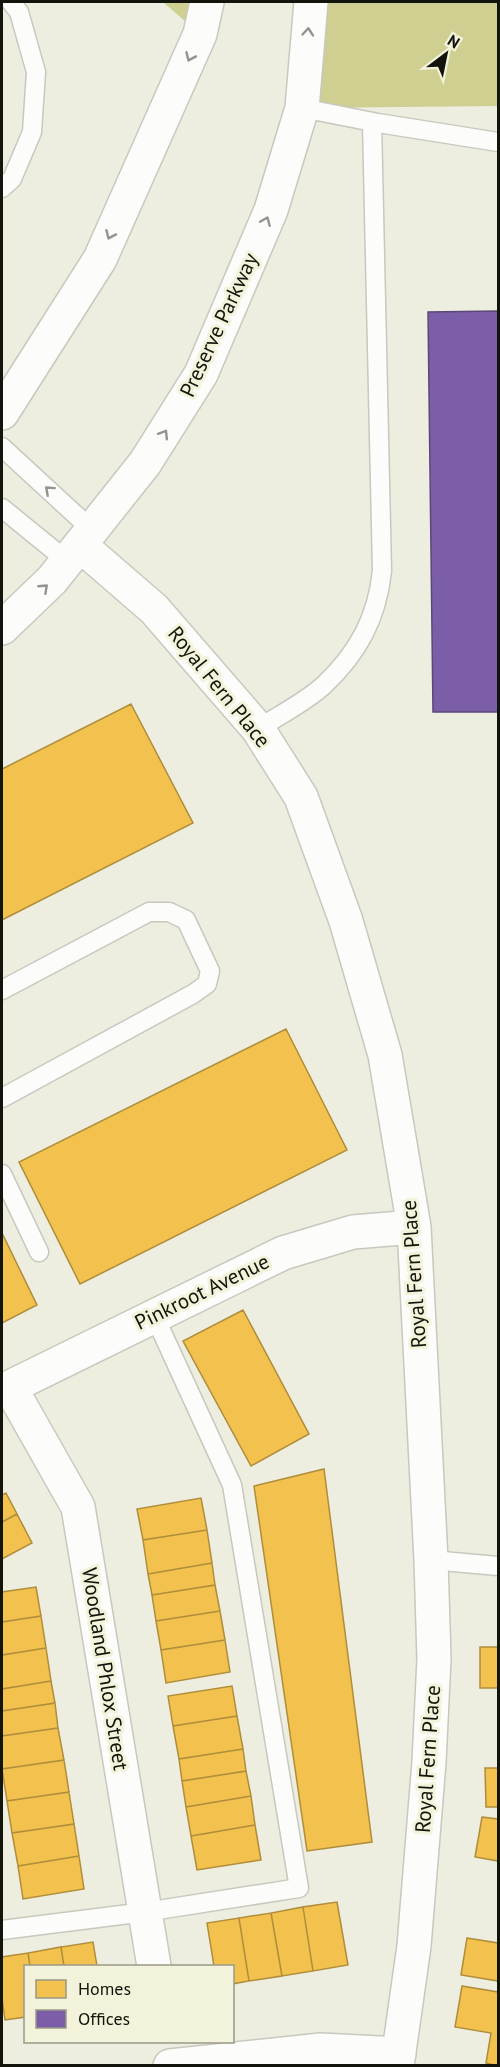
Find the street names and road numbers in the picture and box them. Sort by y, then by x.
street label: Preserve Parkway [173,248,264,401]
street label: Royal Fern Place [162,621,276,753]
street label: Royal Fern Place [395,1199,432,1349]
street label: Pinkroot Avenue [130,1247,273,1336]
street label: Woodland Phlox Street [76,1566,135,1772]
street label: Royal Fern Place [409,1684,446,1834]

